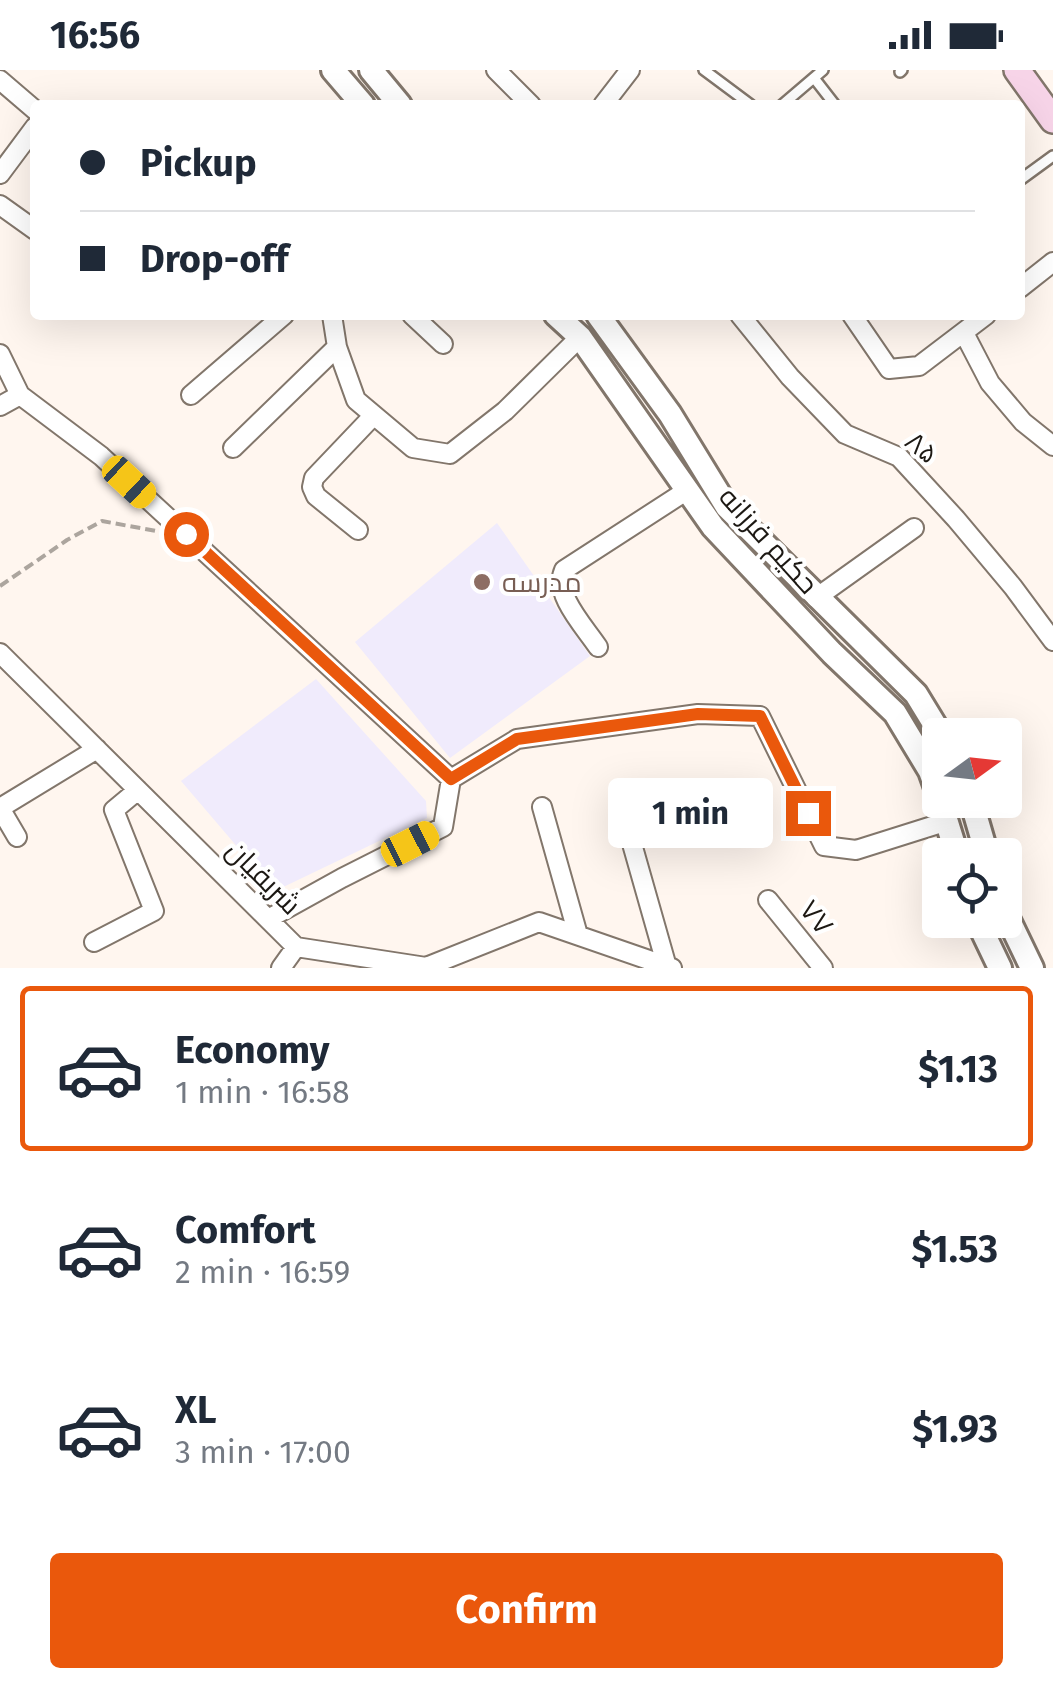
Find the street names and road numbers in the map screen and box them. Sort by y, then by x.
street label: ۸۵ [899,424,945,471]
street label: حکیم فرزانه [710,480,825,602]
street label: شریفیان [220,833,308,921]
street label: ۷۷ [793,893,840,941]

